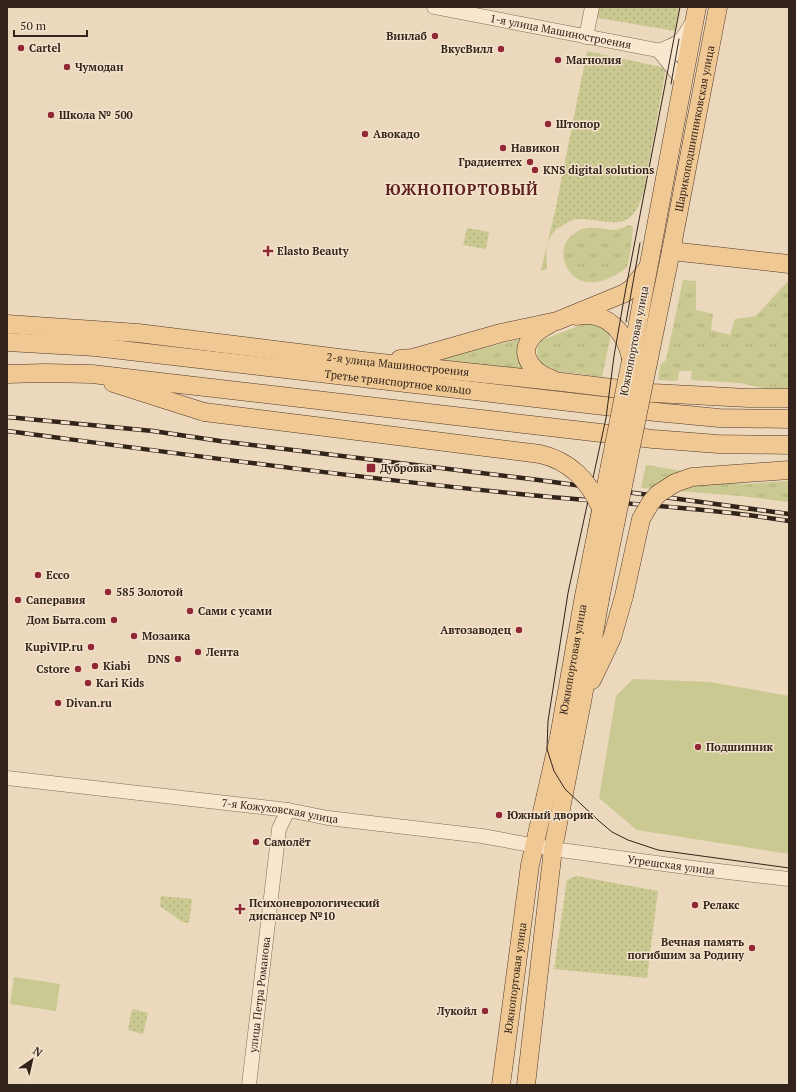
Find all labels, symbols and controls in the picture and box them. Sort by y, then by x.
street label: 1-я улица Машиностроения [489,11,633,52]
scale bar [14,12,87,38]
text: 50 m [20,18,47,33]
place label: Винлаб [386,29,428,43]
marker: Винлаб [430,31,440,41]
place label: Cartel [29,41,61,55]
place label: ВкусВилл [441,42,494,56]
marker: Cartel [16,43,26,53]
marker: ВкусВилл [496,44,506,54]
street label: Шарикоподшипниковская улица [672,44,718,213]
place label: Магнолия [566,53,622,67]
marker: Магнолия [553,55,563,65]
place label: Чумодан [75,60,124,74]
marker: Чумодан [62,62,72,72]
place label: Школа № 500 [59,108,133,122]
marker: Школа № 500 [46,110,56,120]
place label: Штопор [556,117,600,131]
marker: Штопор [543,119,553,129]
place label: Авокадо [373,127,420,141]
marker: Авокадо [360,129,370,139]
place label: Навикон [511,141,559,155]
marker: Навикон [498,143,508,153]
place label: Градиентех [459,155,523,169]
marker: Градиентех [525,157,535,167]
place label: KNS digital solutions [543,163,654,177]
marker: KNS digital solutions [530,165,540,175]
district label: ЮЖНОПОРТОВЫЙ [385,179,539,199]
place label: Elasto Beauty [277,244,349,258]
marker: Elasto Beauty [262,245,274,257]
street label: Южнопортовая улица [616,284,652,397]
street label: 2-я улица Машиностроения [326,350,470,379]
street label: Третье транспортное кольцо [324,367,472,398]
place label: Дубровка [380,461,432,475]
marker: Дубровка [365,462,377,474]
place label: Ecco [46,568,70,582]
marker: Ecco [33,570,43,580]
place label: 585 Золотой [116,585,184,599]
marker: 585 Золотой [103,587,113,597]
place label: Саперавия [26,593,86,607]
marker: Саперавия [13,595,23,605]
street label: Южнопортовая улица [556,603,590,716]
place label: Сами с усами [198,604,273,618]
marker: Сами с усами [185,606,195,616]
place label: Дом Быта.com [27,613,107,627]
marker: Дом Быта.com [109,615,119,625]
place label: Автозаводец [440,623,512,637]
marker: Автозаводец [514,625,524,635]
place label: Мозаика [142,629,190,643]
marker: Мозаика [129,631,139,641]
place label: KupiVIP.ru [25,640,83,654]
marker: KupiVIP.ru [86,642,96,652]
place label: Лента [205,645,239,659]
marker: Лента [193,647,203,657]
place label: DNS [147,652,170,666]
marker: DNS [173,654,183,664]
place label: Kiabi [103,659,131,673]
marker: Kiabi [90,661,100,671]
place label: Cstore [36,662,70,676]
marker: Cstore [73,664,83,674]
place label: Kari Kids [96,676,144,690]
marker: Kari Kids [83,678,93,688]
place label: Divan.ru [66,696,112,710]
marker: Divan.ru [53,698,63,708]
place label: Подшипник [706,740,773,754]
marker: Подшипник [693,742,703,752]
street label: 7-я Кожуховская улица [221,795,339,826]
place label: Южный дворик [507,808,594,822]
marker: Южный дворик [494,810,504,820]
place label: Самолёт [264,835,311,849]
marker: Самолёт [251,837,261,847]
street label: Угрешская улица [627,852,716,878]
place label: Психоневрологический диспансер №10 [249,896,380,923]
place label: Релакс [703,898,740,912]
marker: Релакс [690,900,700,910]
marker: Психоневрологический диспансер №10 [234,903,246,915]
street label: Южнопортовая улица [501,921,529,1034]
street label: улица Петра Романова [246,935,273,1054]
place label: Вечная память погибшим за Родину [628,935,744,962]
marker: Вечная память погибшим за Родину [747,943,757,953]
place label: Лукойл [436,1004,477,1018]
marker: Лукойл [480,1006,490,1016]
north arrow [12,1040,52,1080]
text: N [30,1044,46,1060]

